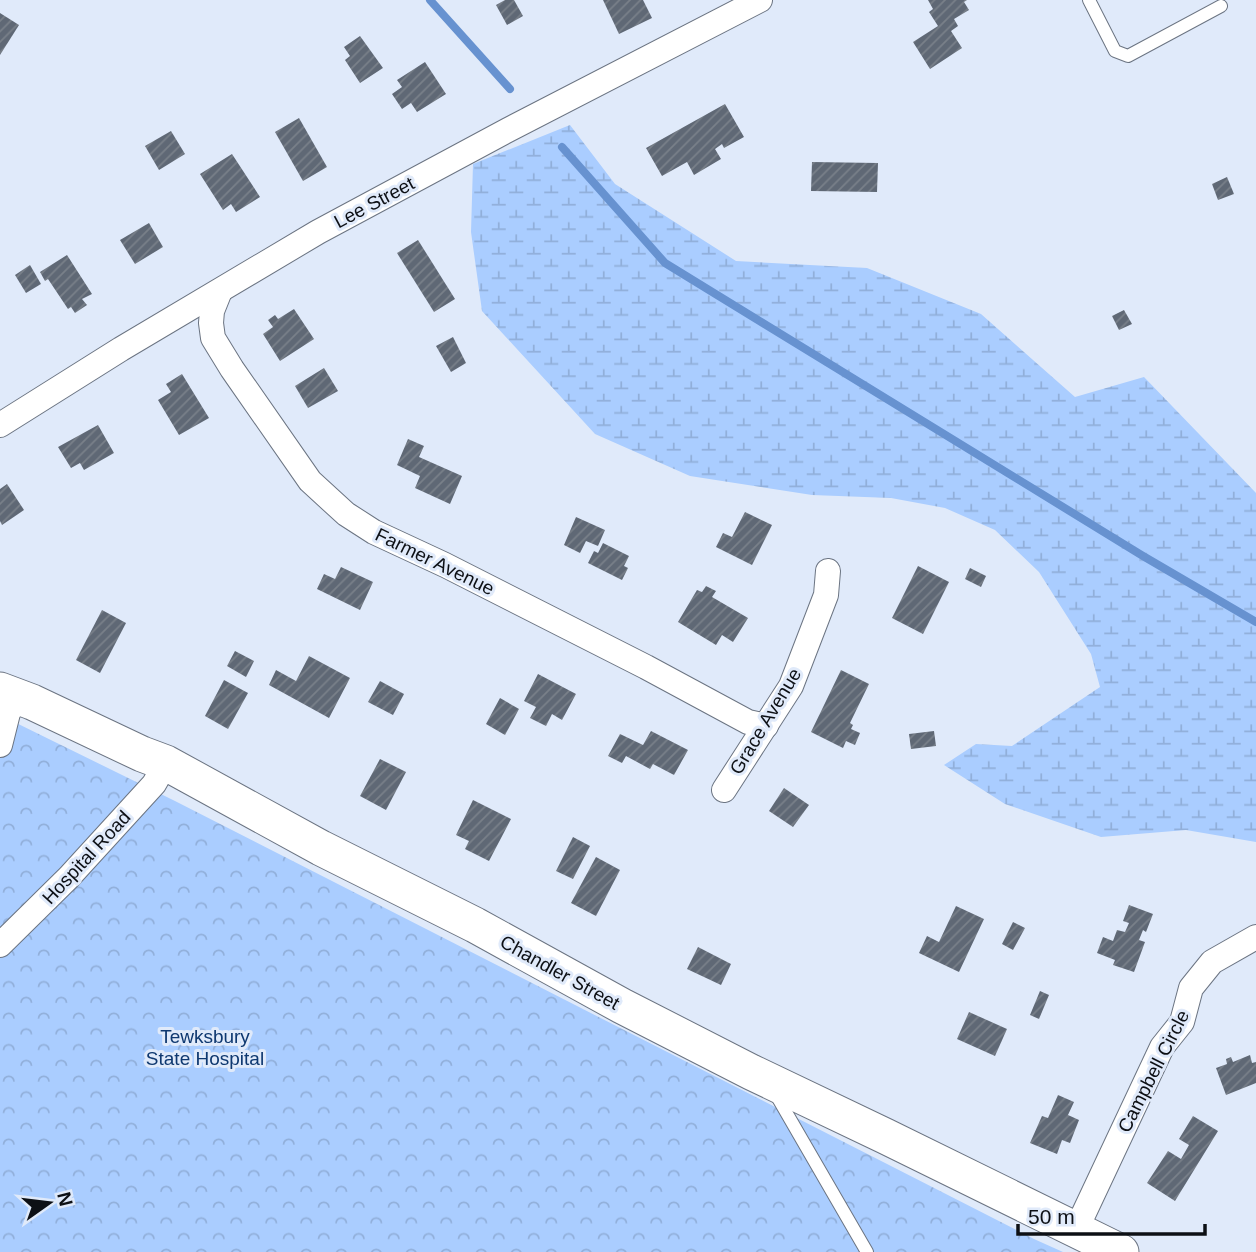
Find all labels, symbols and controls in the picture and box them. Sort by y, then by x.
street label: Lee Street [331,172,419,232]
street label: Farmer Avenue [372,524,498,599]
street label: Grace Avenue [726,664,805,778]
street label: Hospital Road [38,807,135,908]
street label: Chandler Street [496,931,624,1014]
street label: Campbell Circle [1114,1007,1193,1136]
park label: Tewksbury State Hospital [146,1026,264,1069]
north arrow [14,1168,84,1238]
text: N [53,1190,77,1208]
scale bar [1018,1192,1205,1236]
text: 50 m [1028,1205,1075,1228]

